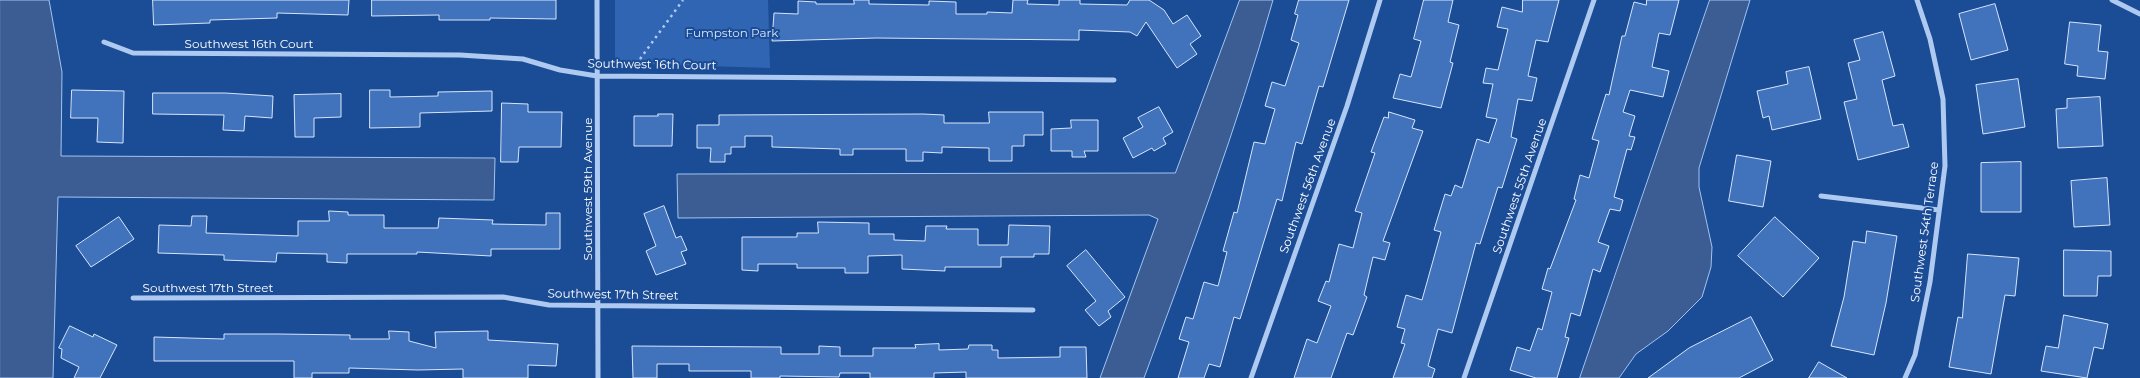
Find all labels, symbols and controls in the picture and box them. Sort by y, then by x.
park label: Fumpston Park [685,26,779,40]
street label: Southwest 16th Court [185,37,313,51]
street label: Southwest 16th Court [587,57,717,73]
street label: Southwest 56th Avenue [1277,116,1339,256]
street label: Southwest 55th Avenue [1490,116,1550,256]
street label: Southwest 59th Avenue [581,118,595,260]
street label: Southwest 54th Terrace [1908,161,1942,303]
street label: Southwest 17th Street [143,281,273,295]
street label: Southwest 17th Street [547,287,679,303]

